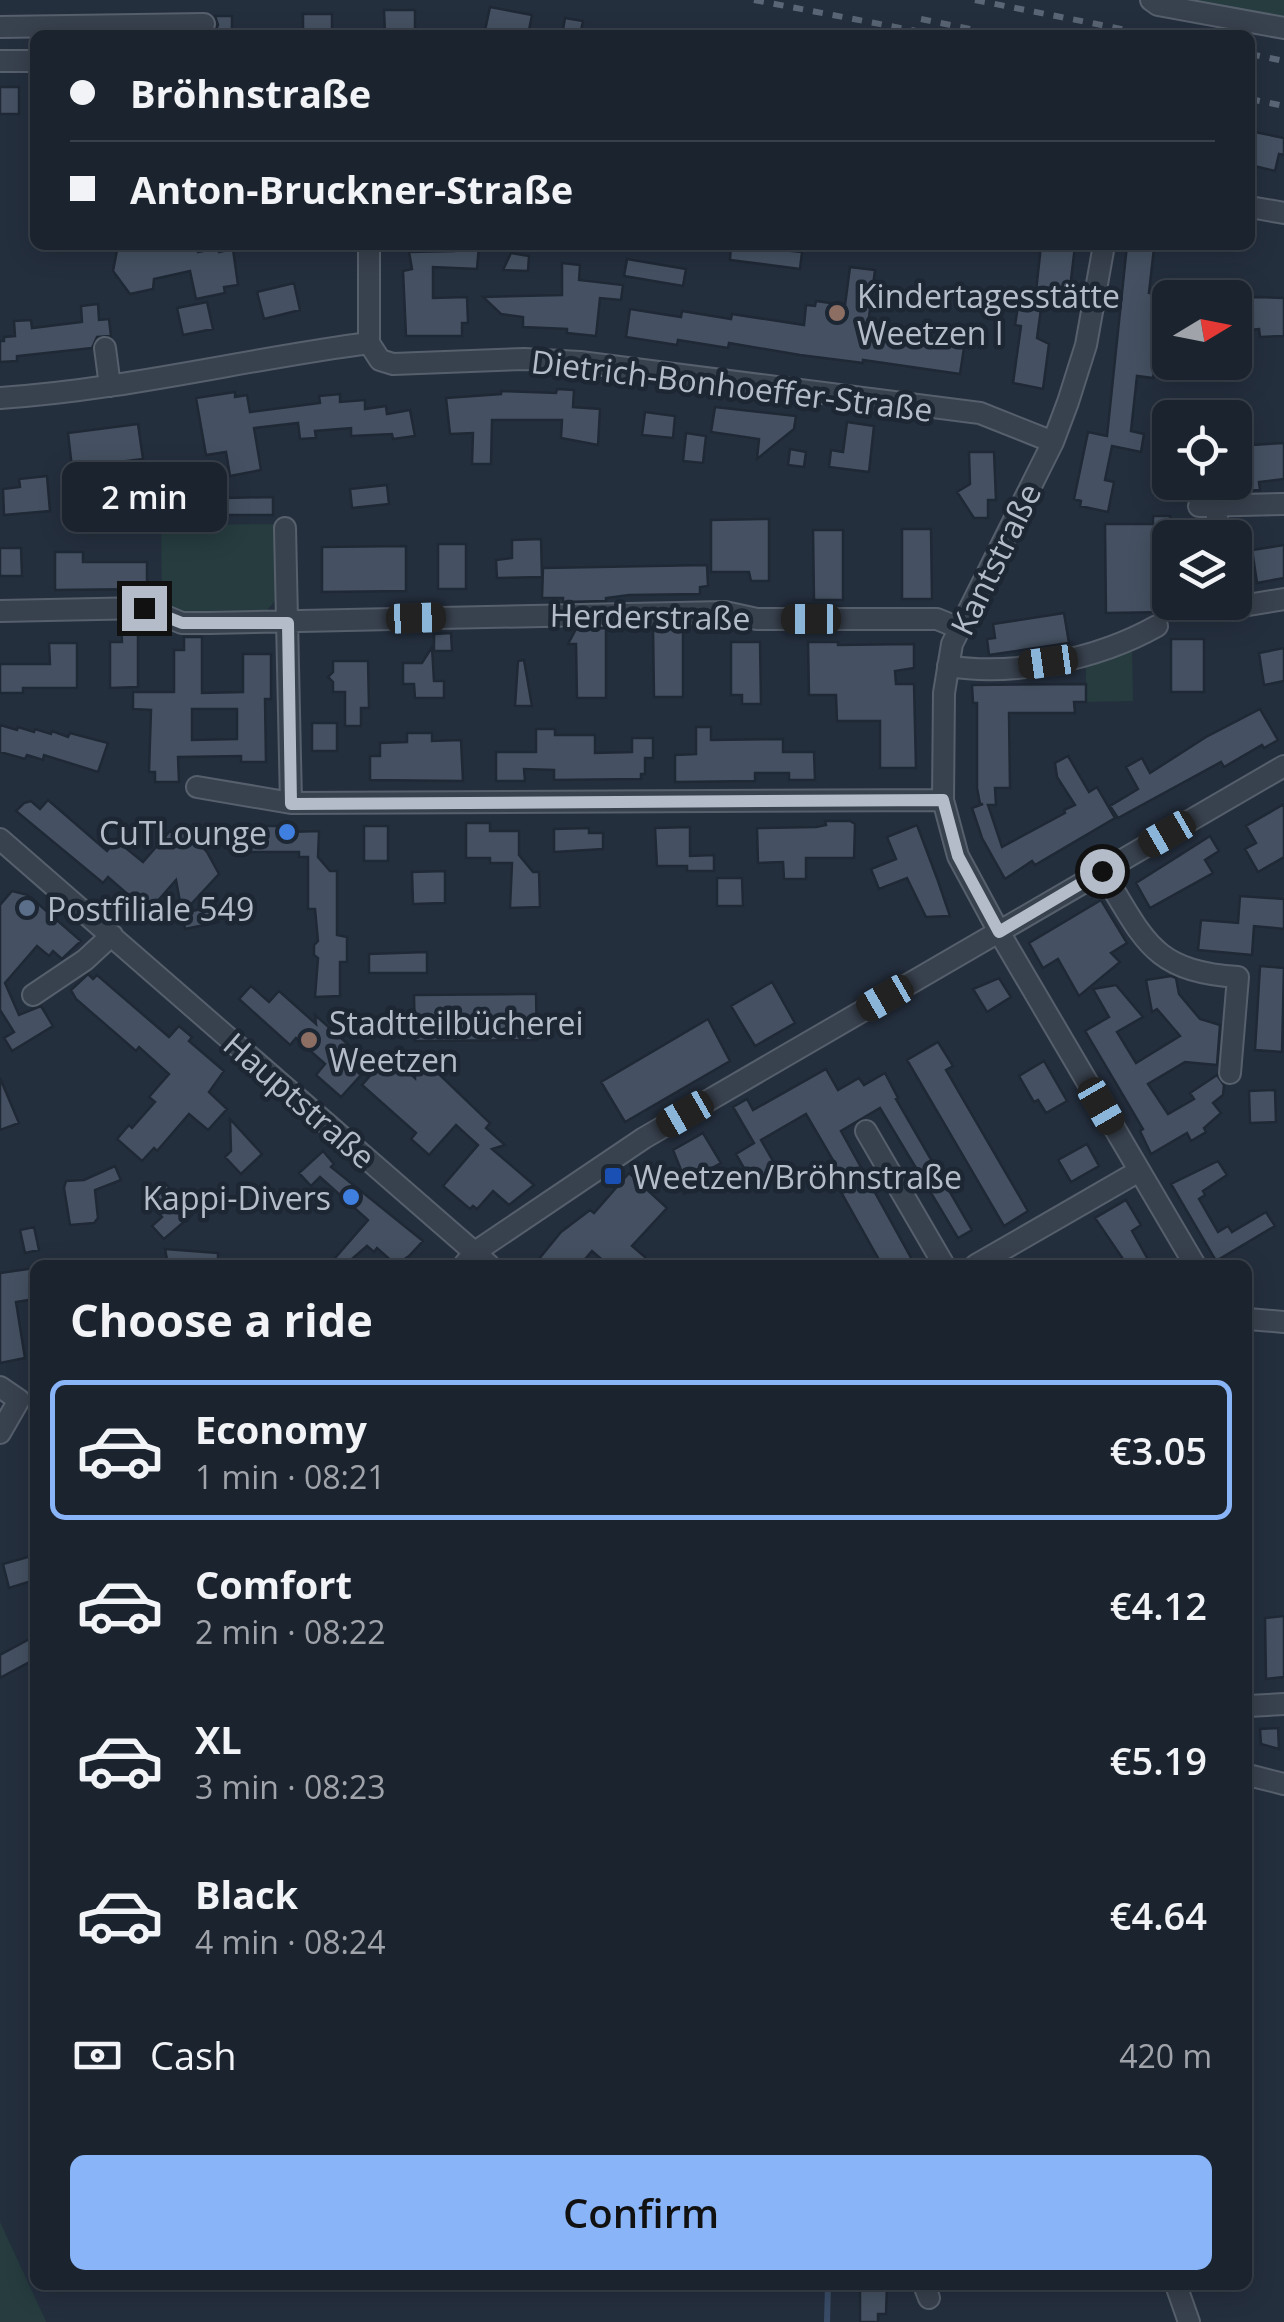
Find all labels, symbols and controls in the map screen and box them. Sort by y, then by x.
text: Bröhnstraße [130,67,371,119]
text: Anton-Bruckner-Straße [130,163,573,215]
place label: Kindertagesstätte Weetzen I [857,274,1120,354]
north arrow [1152,280,1252,380]
map controls [1152,280,1252,620]
marker: Kindertagesstätte Weetzen I [826,302,848,324]
street label: Dietrich-Bonhoeffer-Straße [529,339,935,431]
button: locate [1152,400,1252,500]
callout: 2 min [62,463,226,533]
text: 2 min [101,475,188,518]
street label: Kantstraße [940,476,1050,642]
button: layers [1152,520,1252,620]
route end [122,586,167,631]
street label: Herderstraße [549,593,751,639]
car [385,602,447,634]
car [781,604,841,634]
car [1016,643,1080,681]
car [1134,806,1200,862]
place label: CuTLounge [99,811,267,854]
marker: CuTLounge [276,821,298,843]
route start [1080,849,1125,894]
place label: Postfiliale 549 [47,887,254,930]
marker: Postfiliale 549 [16,897,38,919]
car [852,970,918,1026]
place label: Stadtteilbücherei Weetzen [329,1001,584,1081]
street label: Hauptstraße [215,1022,385,1178]
marker: Stadtteilbücherei Weetzen [298,1029,320,1051]
car [1073,1073,1129,1139]
car [652,1086,718,1142]
place label: Weetzen/Bröhnstraße [633,1155,962,1198]
marker: Weetzen/Bröhnstraße [602,1165,624,1187]
place label: Kappi-Divers [143,1176,331,1219]
marker: Kappi-Divers [340,1186,362,1208]
text: Choose a ride [70,1289,373,1350]
text: Economy [195,1403,367,1455]
icon: car [75,1405,165,1495]
text: €3.05 [1110,1424,1207,1476]
text: 1 min · 08:21 [195,1455,386,1498]
text: Comfort [195,1558,352,1610]
icon: car [75,1560,165,1650]
text: €4.12 [1110,1579,1207,1631]
text: 2 min · 08:22 [195,1610,386,1653]
text: XL [195,1713,242,1765]
icon: car [75,1715,165,1805]
text: €5.19 [1110,1734,1207,1786]
text: 3 min · 08:23 [195,1765,386,1808]
text: Black [195,1868,298,1920]
icon: car [75,1870,165,1960]
text: €4.64 [1110,1889,1207,1941]
text: 4 min · 08:24 [195,1920,386,1963]
icon: cash [70,2028,125,2083]
text: Cash [150,2029,236,2081]
text: 420 m [1119,2034,1212,2077]
button: Confirm [70,2155,1212,2270]

